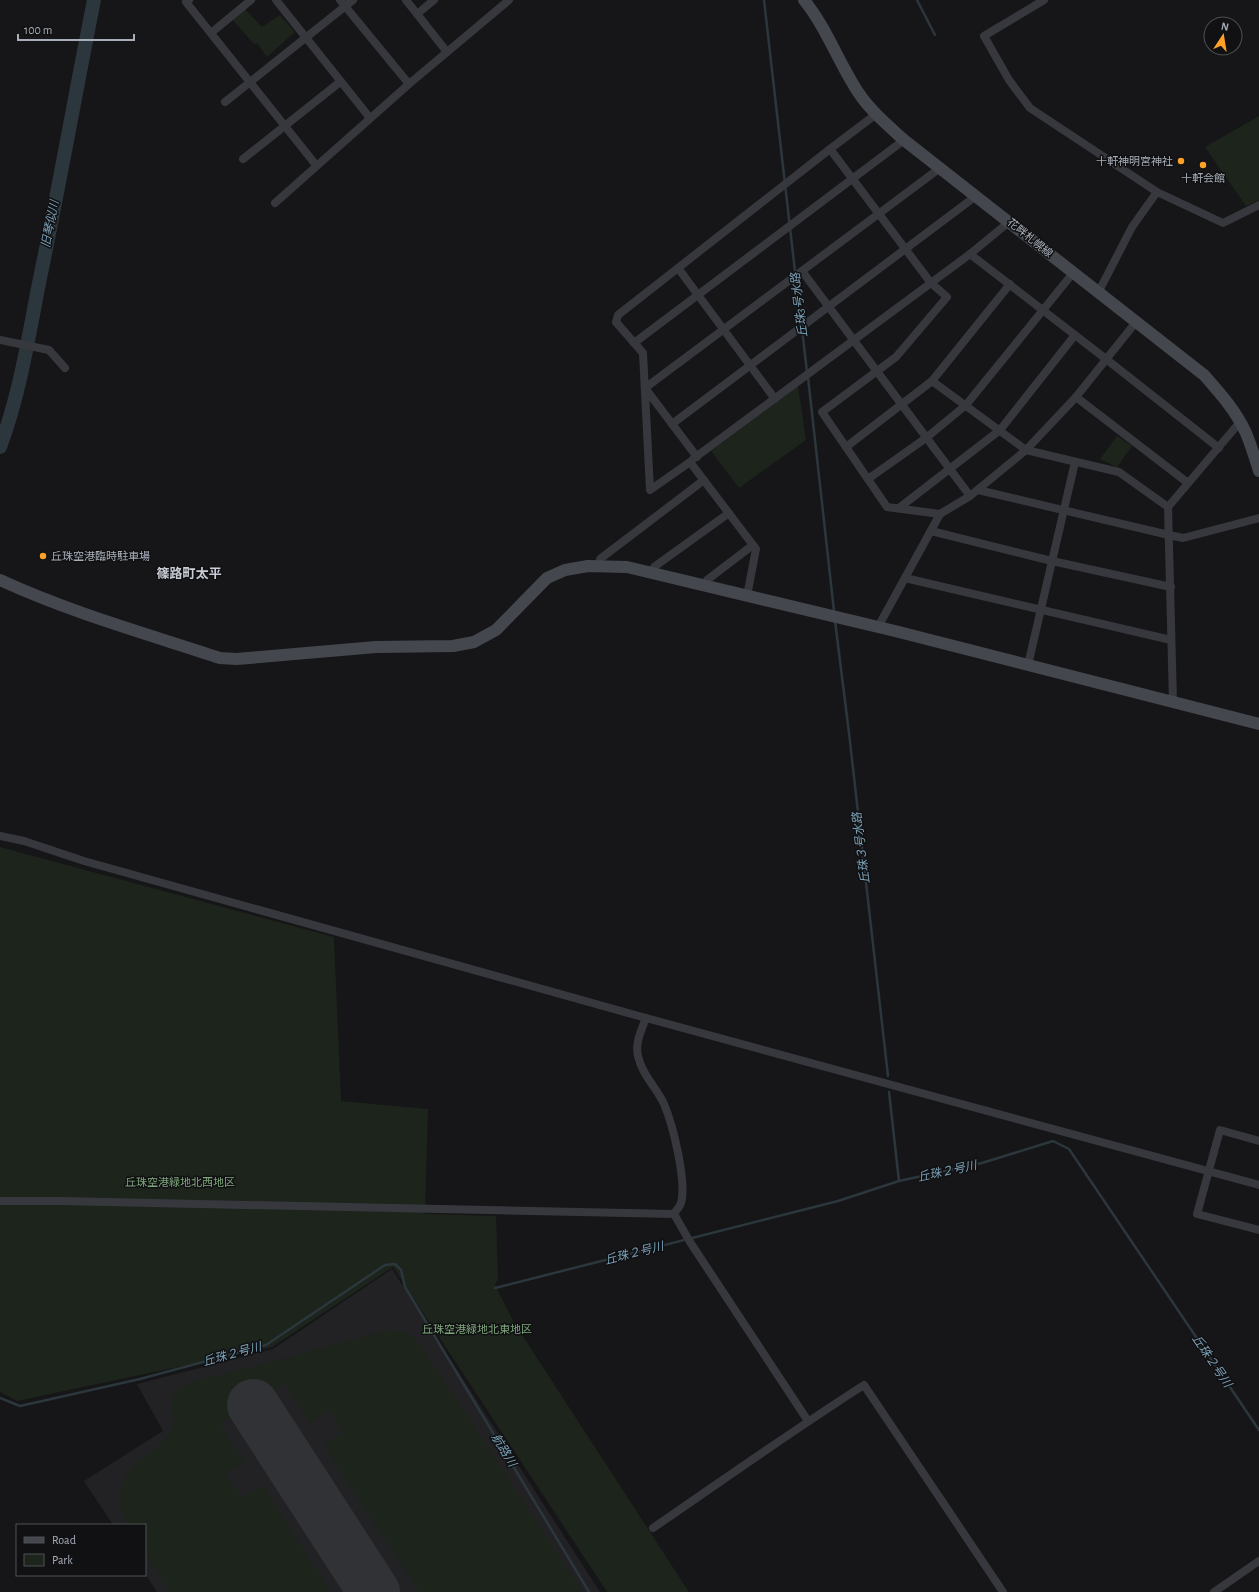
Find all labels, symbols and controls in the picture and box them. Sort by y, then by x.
scale bar [18,16,134,42]
north arrow [1203,16,1243,56]
text: N [1220,21,1230,33]
text: 100 m [24,24,52,36]
place label: 十軒神明宮神社 [1096,156,1173,167]
marker: 十軒神明宮神社 [1176,156,1186,166]
marker: 十軒会館 [1198,160,1208,170]
place label: 十軒会館 [1181,173,1225,184]
water label: 旧琴似川 [39,197,61,249]
street label: 花畔札幌線 [1005,216,1055,260]
water label: 丘珠3号水路 [788,271,809,338]
place label: 丘珠空港臨時駐車場 [51,550,150,562]
marker: 丘珠空港臨時駐車場 [38,551,48,561]
district label: 篠路町太平 [156,566,222,581]
water label: 丘珠３号水路 [850,811,871,885]
water label: 丘珠２号川 [916,1158,980,1183]
park label: 丘珠空港緑地北西地区 [125,1176,235,1188]
water label: 丘珠２号川 [603,1238,666,1266]
park label: 丘珠空港緑地北東地区 [422,1323,532,1335]
water label: 丘珠２号川 [1190,1332,1236,1391]
water label: 丘珠２号川 [201,1339,264,1368]
water label: 航路川 [490,1431,520,1470]
legend [16,1524,146,1576]
text: Road [52,1534,76,1546]
text: Park [52,1554,73,1566]

